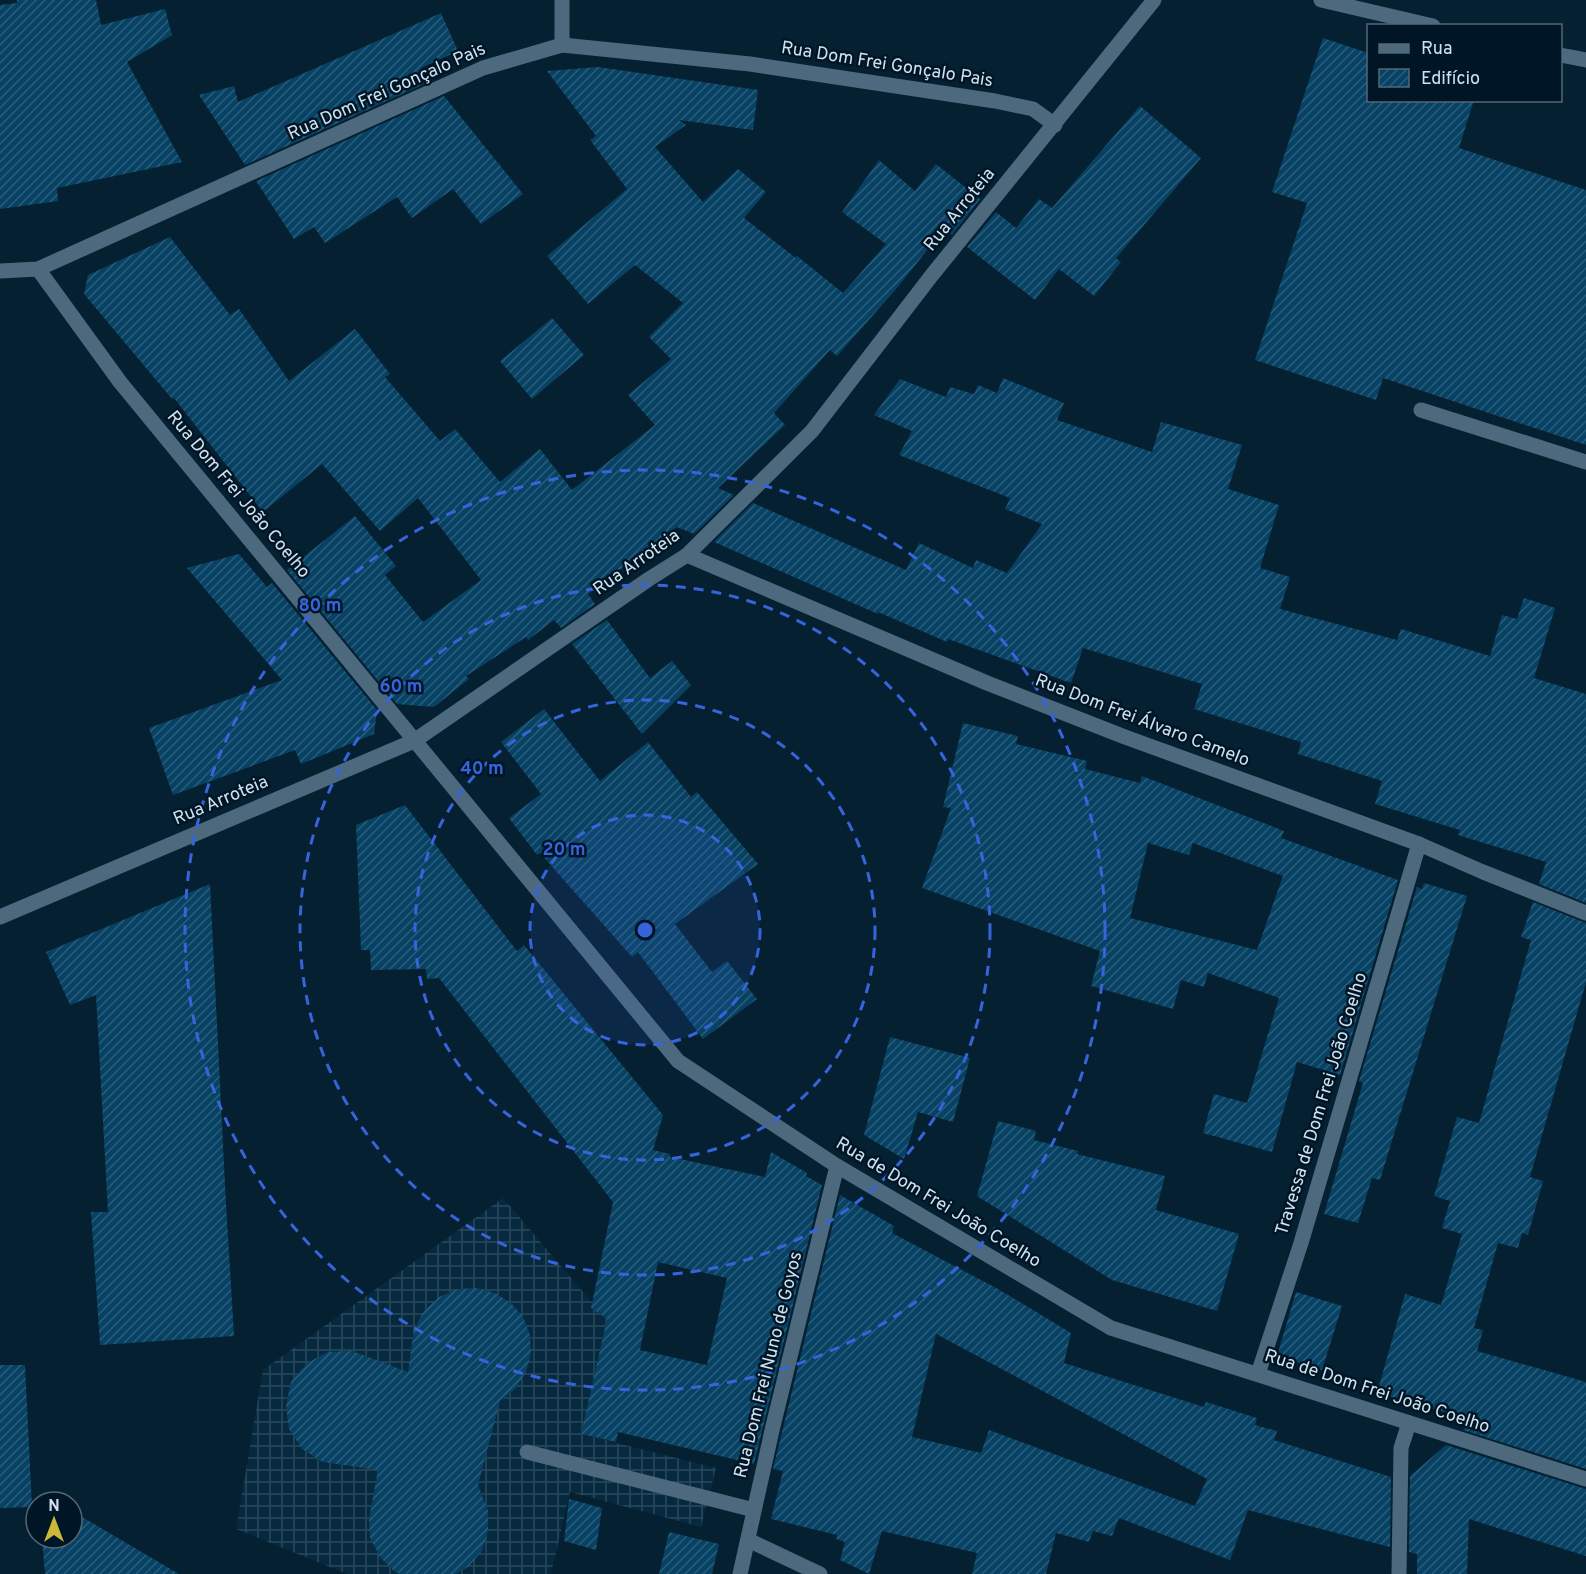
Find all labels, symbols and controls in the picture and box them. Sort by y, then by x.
legend [1367,24,1562,102]
street label: Rua Dom Frei Gonçalo Pais [779,37,995,93]
street label: Rua Dom Frei Gonçalo Pais [284,38,490,146]
text: Rua [1421,38,1452,61]
text: Edifício [1421,68,1480,91]
street label: Rua Arroteia [919,164,1001,256]
street label: Rua Dom Frei João Coelho [161,407,315,583]
street label: Rua Arroteia [589,525,685,601]
text: 80 m [298,595,342,618]
street label: Rua Dom Frei Álvaro Camelo [1031,668,1253,773]
text: 60 m [379,676,423,699]
text: 40 m [460,758,504,781]
street label: Rua Arroteia [170,771,272,831]
text: 20 m [542,839,586,862]
centre of rings [635,920,655,940]
street label: Travessa de Dom Frei João Coelho [1271,970,1373,1238]
street label: Rua de Dom Frei João Coelho [831,1132,1045,1274]
street label: Rua Dom Frei Nuno de Goyos [730,1249,808,1481]
street label: Rua de Dom Frei João Coelho [1261,1345,1493,1439]
north arrow [24,1490,84,1550]
text: N [48,1497,60,1517]

